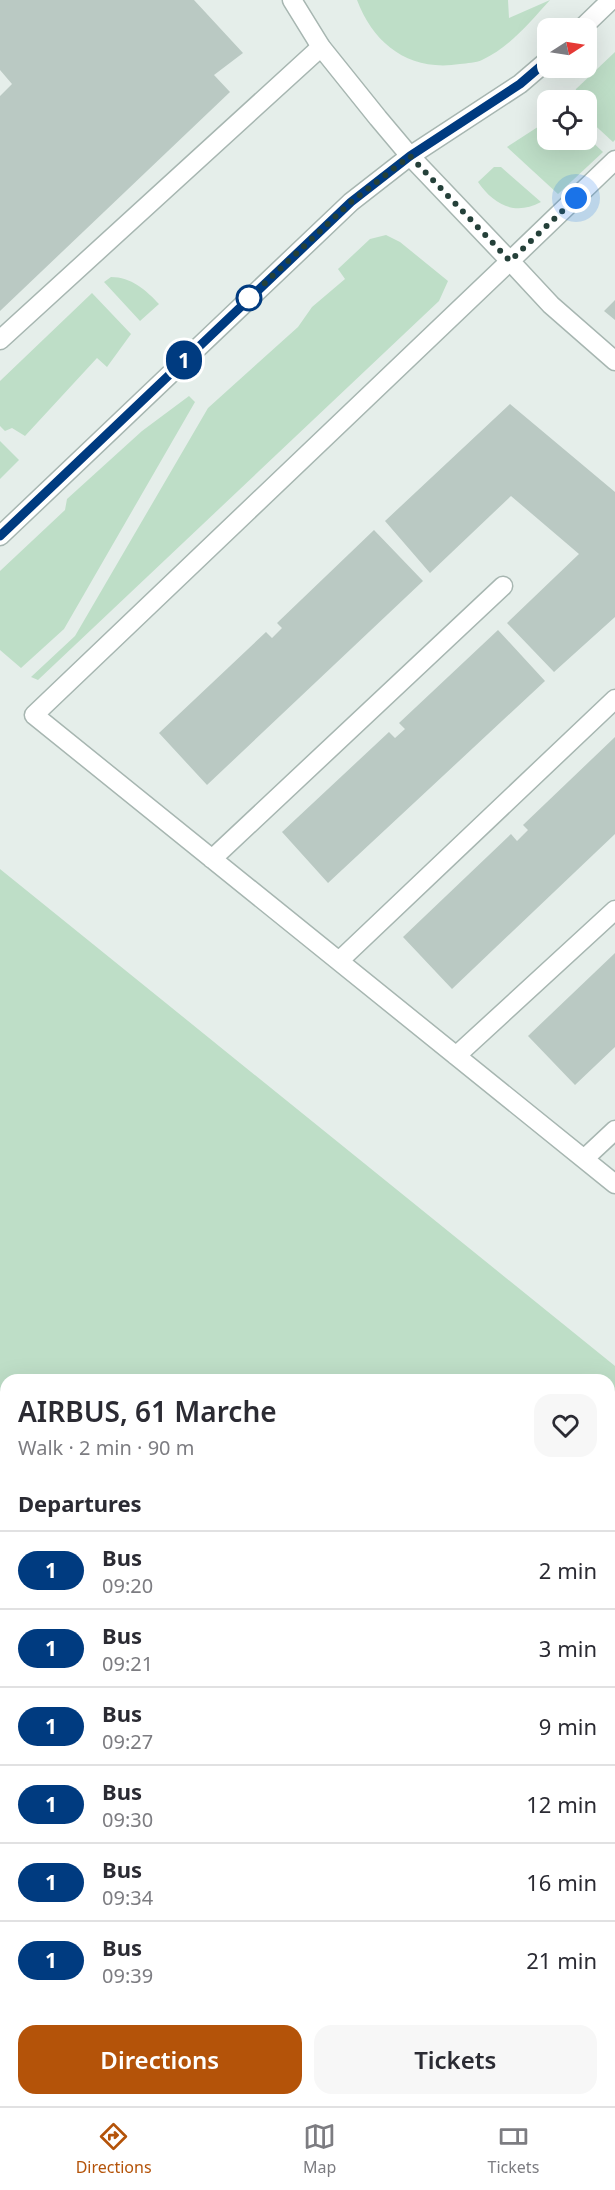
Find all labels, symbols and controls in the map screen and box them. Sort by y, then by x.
north arrow [537,18,597,78]
map controls [537,18,597,150]
button: locate [537,90,597,150]
your location [561,183,591,213]
unlabelled marker [236,285,262,311]
line badge: 1 [164,340,204,380]
text: 1 [178,346,190,374]
text: AIRBUS, 61 Marche [18,1392,277,1430]
button: heart [534,1394,597,1457]
text: Walk · 2 min · 90 m [18,1434,194,1461]
text: Departures [18,1488,142,1518]
text: Bus [102,1542,142,1572]
text: 2 min [539,1555,597,1585]
text: 1 [45,1556,57,1584]
text: 09:20 [102,1572,153,1599]
text: Bus [102,1620,142,1650]
text: 3 min [539,1633,597,1663]
text: 1 [45,1634,57,1662]
text: 09:21 [102,1650,153,1677]
text: Bus [102,1698,142,1728]
text: 9 min [539,1711,597,1741]
text: 1 [45,1712,57,1740]
text: 09:27 [102,1728,153,1755]
text: Bus [102,1776,142,1806]
text: 12 min [526,1789,597,1819]
text: 1 [45,1790,57,1818]
text: 09:30 [102,1806,153,1833]
text: Bus [102,1854,142,1884]
text: 16 min [526,1867,597,1897]
text: 1 [45,1868,57,1896]
text: 09:34 [102,1884,153,1911]
text: Bus [102,1932,142,1962]
text: 21 min [526,1945,597,1975]
text: 1 [45,1946,57,1974]
text: 09:39 [102,1962,153,1989]
button: Directions [18,2025,302,2094]
button: Tickets [314,2025,597,2094]
tab: Directions [76,2120,152,2178]
tab: Map [303,2120,336,2178]
tab: Tickets [488,2120,539,2178]

